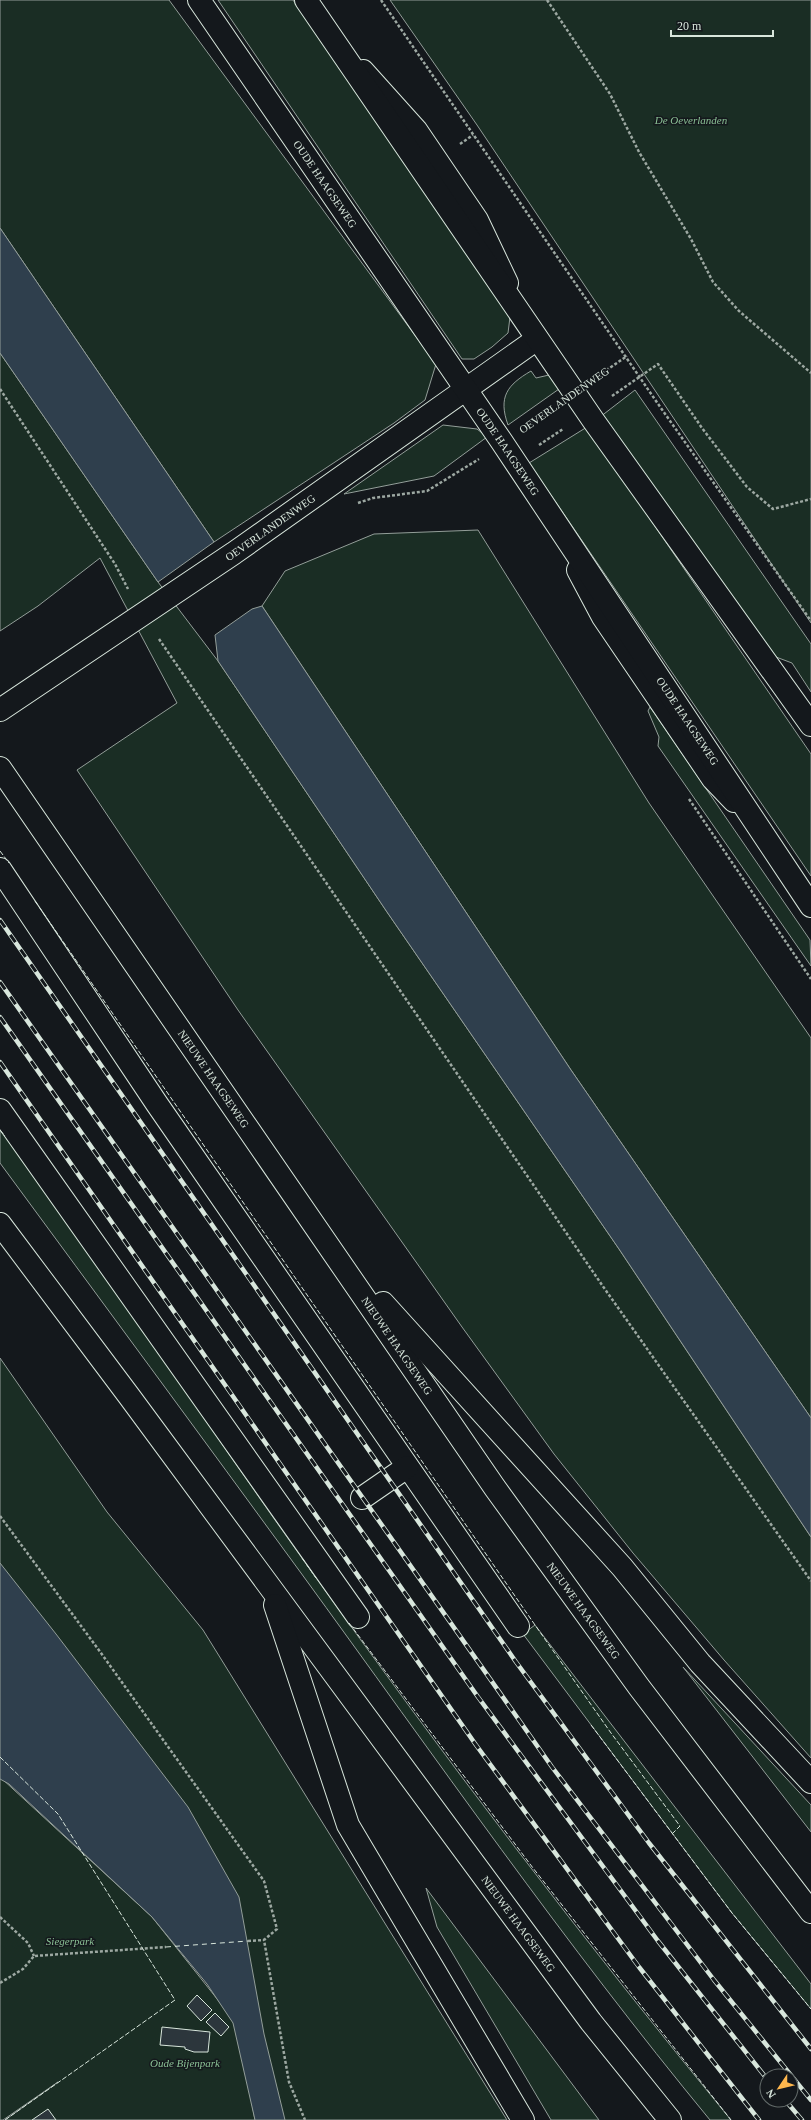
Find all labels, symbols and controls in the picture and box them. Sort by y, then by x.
scale bar [671,12,773,38]
text: 20 m [677,19,702,33]
park label: De Oeverlanden [654,114,728,126]
street label: OUDE HAAGSEWEG [291,138,359,230]
street label: OEVERLANDENWEG [517,364,611,436]
street label: OUDE HAAGSEWEG [474,405,542,498]
street label: OEVERLANDENWEG [223,492,317,563]
street label: OUDE HAAGSEWEG [654,675,721,767]
street label: NIEUWE HAAGSEWEG [176,1027,251,1130]
street label: NIEUWE HAAGSEWEG [359,1294,435,1397]
street label: NIEUWE HAAGSEWEG [545,1560,623,1661]
street label: NIEUWE HAAGSEWEG [479,1874,558,1974]
park label: Siegerpark [46,1935,95,1947]
park label: Oude Bijenpark [150,2057,221,2069]
north arrow [759,2068,799,2108]
text: N [764,2087,778,2100]

